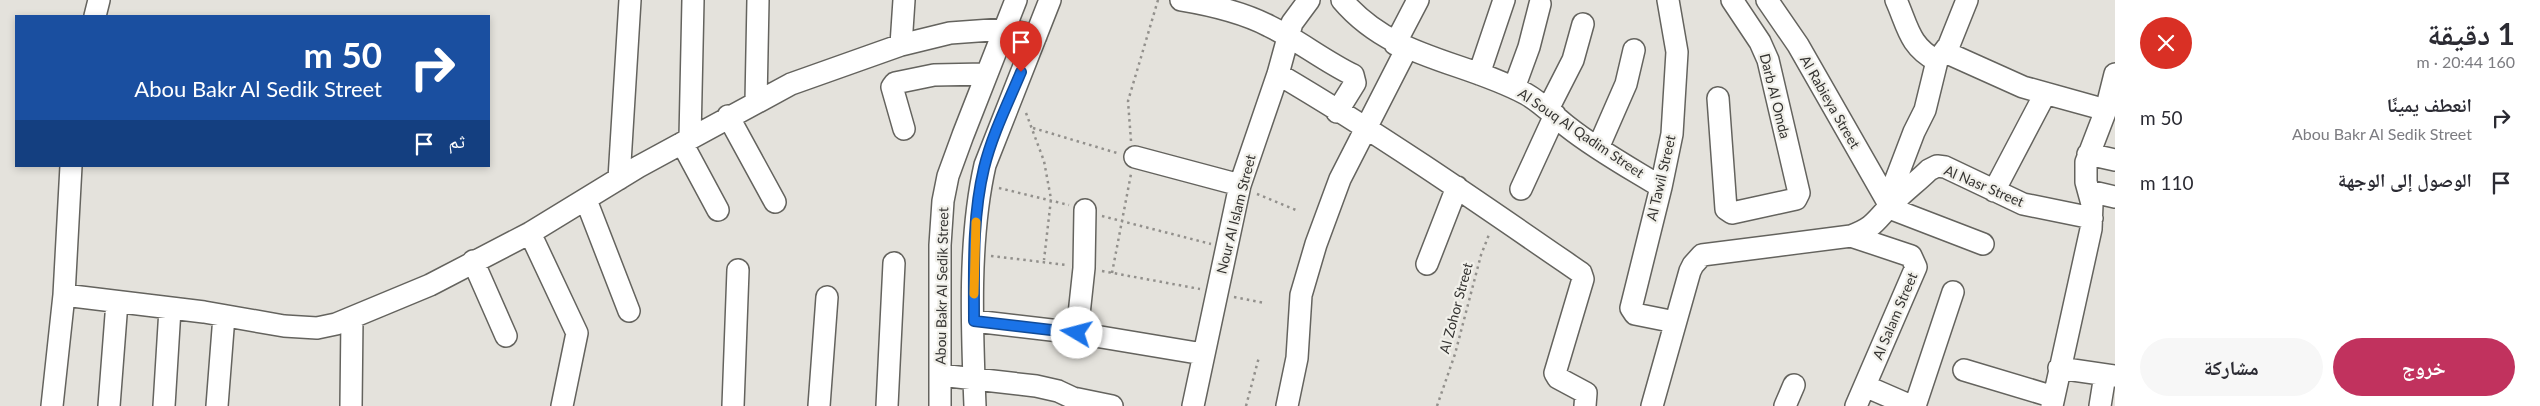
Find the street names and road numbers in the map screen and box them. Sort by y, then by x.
street label: Darb Al Omda [1757,52,1794,140]
street label: Al Rabieya Street [1797,52,1864,151]
street label: Al Souq Al Qadim Street [1515,84,1647,181]
street label: Al Tawil Street [1642,133,1679,222]
street label: Nour Al Islam Street [1212,152,1259,275]
street label: Al Nasr Street [1942,161,2027,210]
street label: Abou Bakr Al Sedik Street [932,207,951,365]
street label: Al Zohor Street [1435,261,1476,355]
street label: Al Salam Street [1869,270,1921,362]

